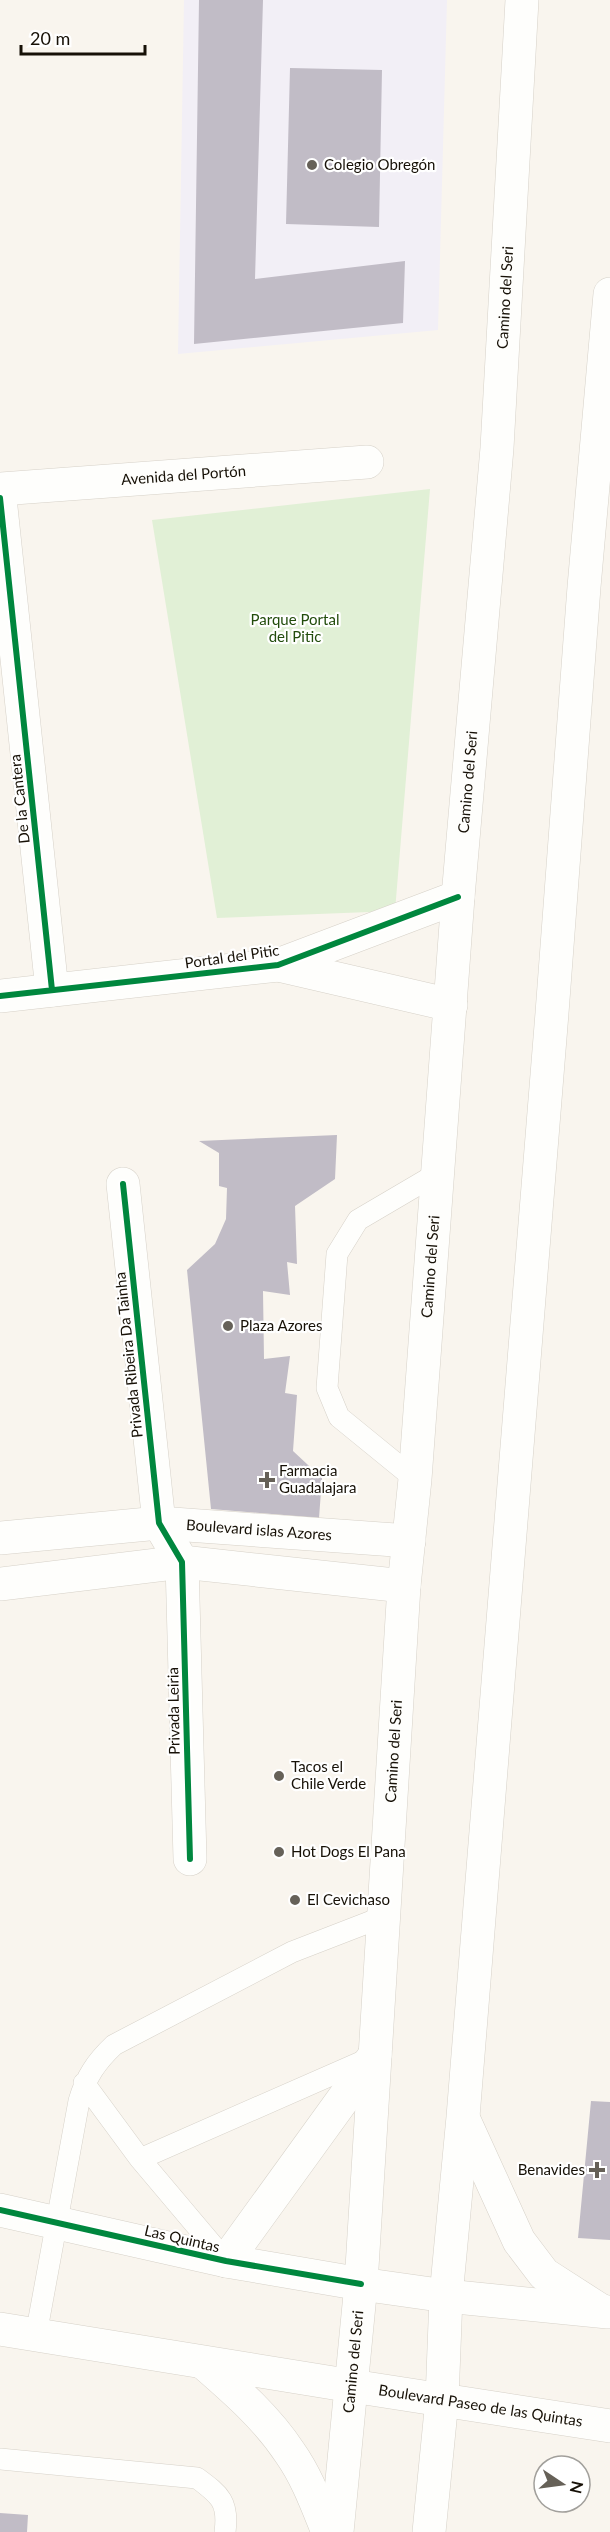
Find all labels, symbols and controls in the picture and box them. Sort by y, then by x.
scale bar [21,18,146,56]
text: 20 m [30,27,70,49]
place label: Colegio Obregón [324,155,435,173]
marker: Colegio Obregón [305,158,319,172]
street label: Camino del Seri [493,246,516,349]
street label: Avenida del Portón [120,461,247,488]
park label: Parque Portal del Pitic [251,610,339,645]
street label: Camino del Seri [454,730,480,834]
street label: De la Cantera [5,754,33,845]
street label: Portal del Pitic [183,940,280,972]
street label: Camino del Seri [417,1215,442,1319]
street label: Privada Ribeira Da Tainha [110,1271,146,1439]
place label: Plaza Azores [240,1316,322,1334]
marker: Plaza Azores [221,1319,235,1333]
place label: Farmacia Guadalajara [279,1461,356,1496]
marker: Farmacia Guadalajara [260,1473,274,1487]
street label: Boulevard islas Azores [186,1515,333,1543]
street label: Privada Leiria [163,1667,183,1755]
street label: Camino del Seri [381,1699,405,1803]
place label: Tacos el Chile Verde [291,1757,366,1792]
marker: Tacos el Chile Verde [272,1769,286,1783]
place label: Hot Dogs El Pana [291,1842,406,1860]
marker: Hot Dogs El Pana [272,1845,286,1859]
place label: El Cevichaso [307,1890,390,1908]
marker: El Cevichaso [288,1893,302,1907]
place label: Benavides [518,2160,585,2178]
marker: Benavides [590,2163,604,2177]
street label: Las Quintas [143,2221,222,2255]
street label: Camino del Seri [339,2310,366,2414]
street label: Boulevard Paseo de las Quintas [377,2380,584,2430]
north arrow [532,2454,592,2514]
text: N [566,2479,588,2496]

